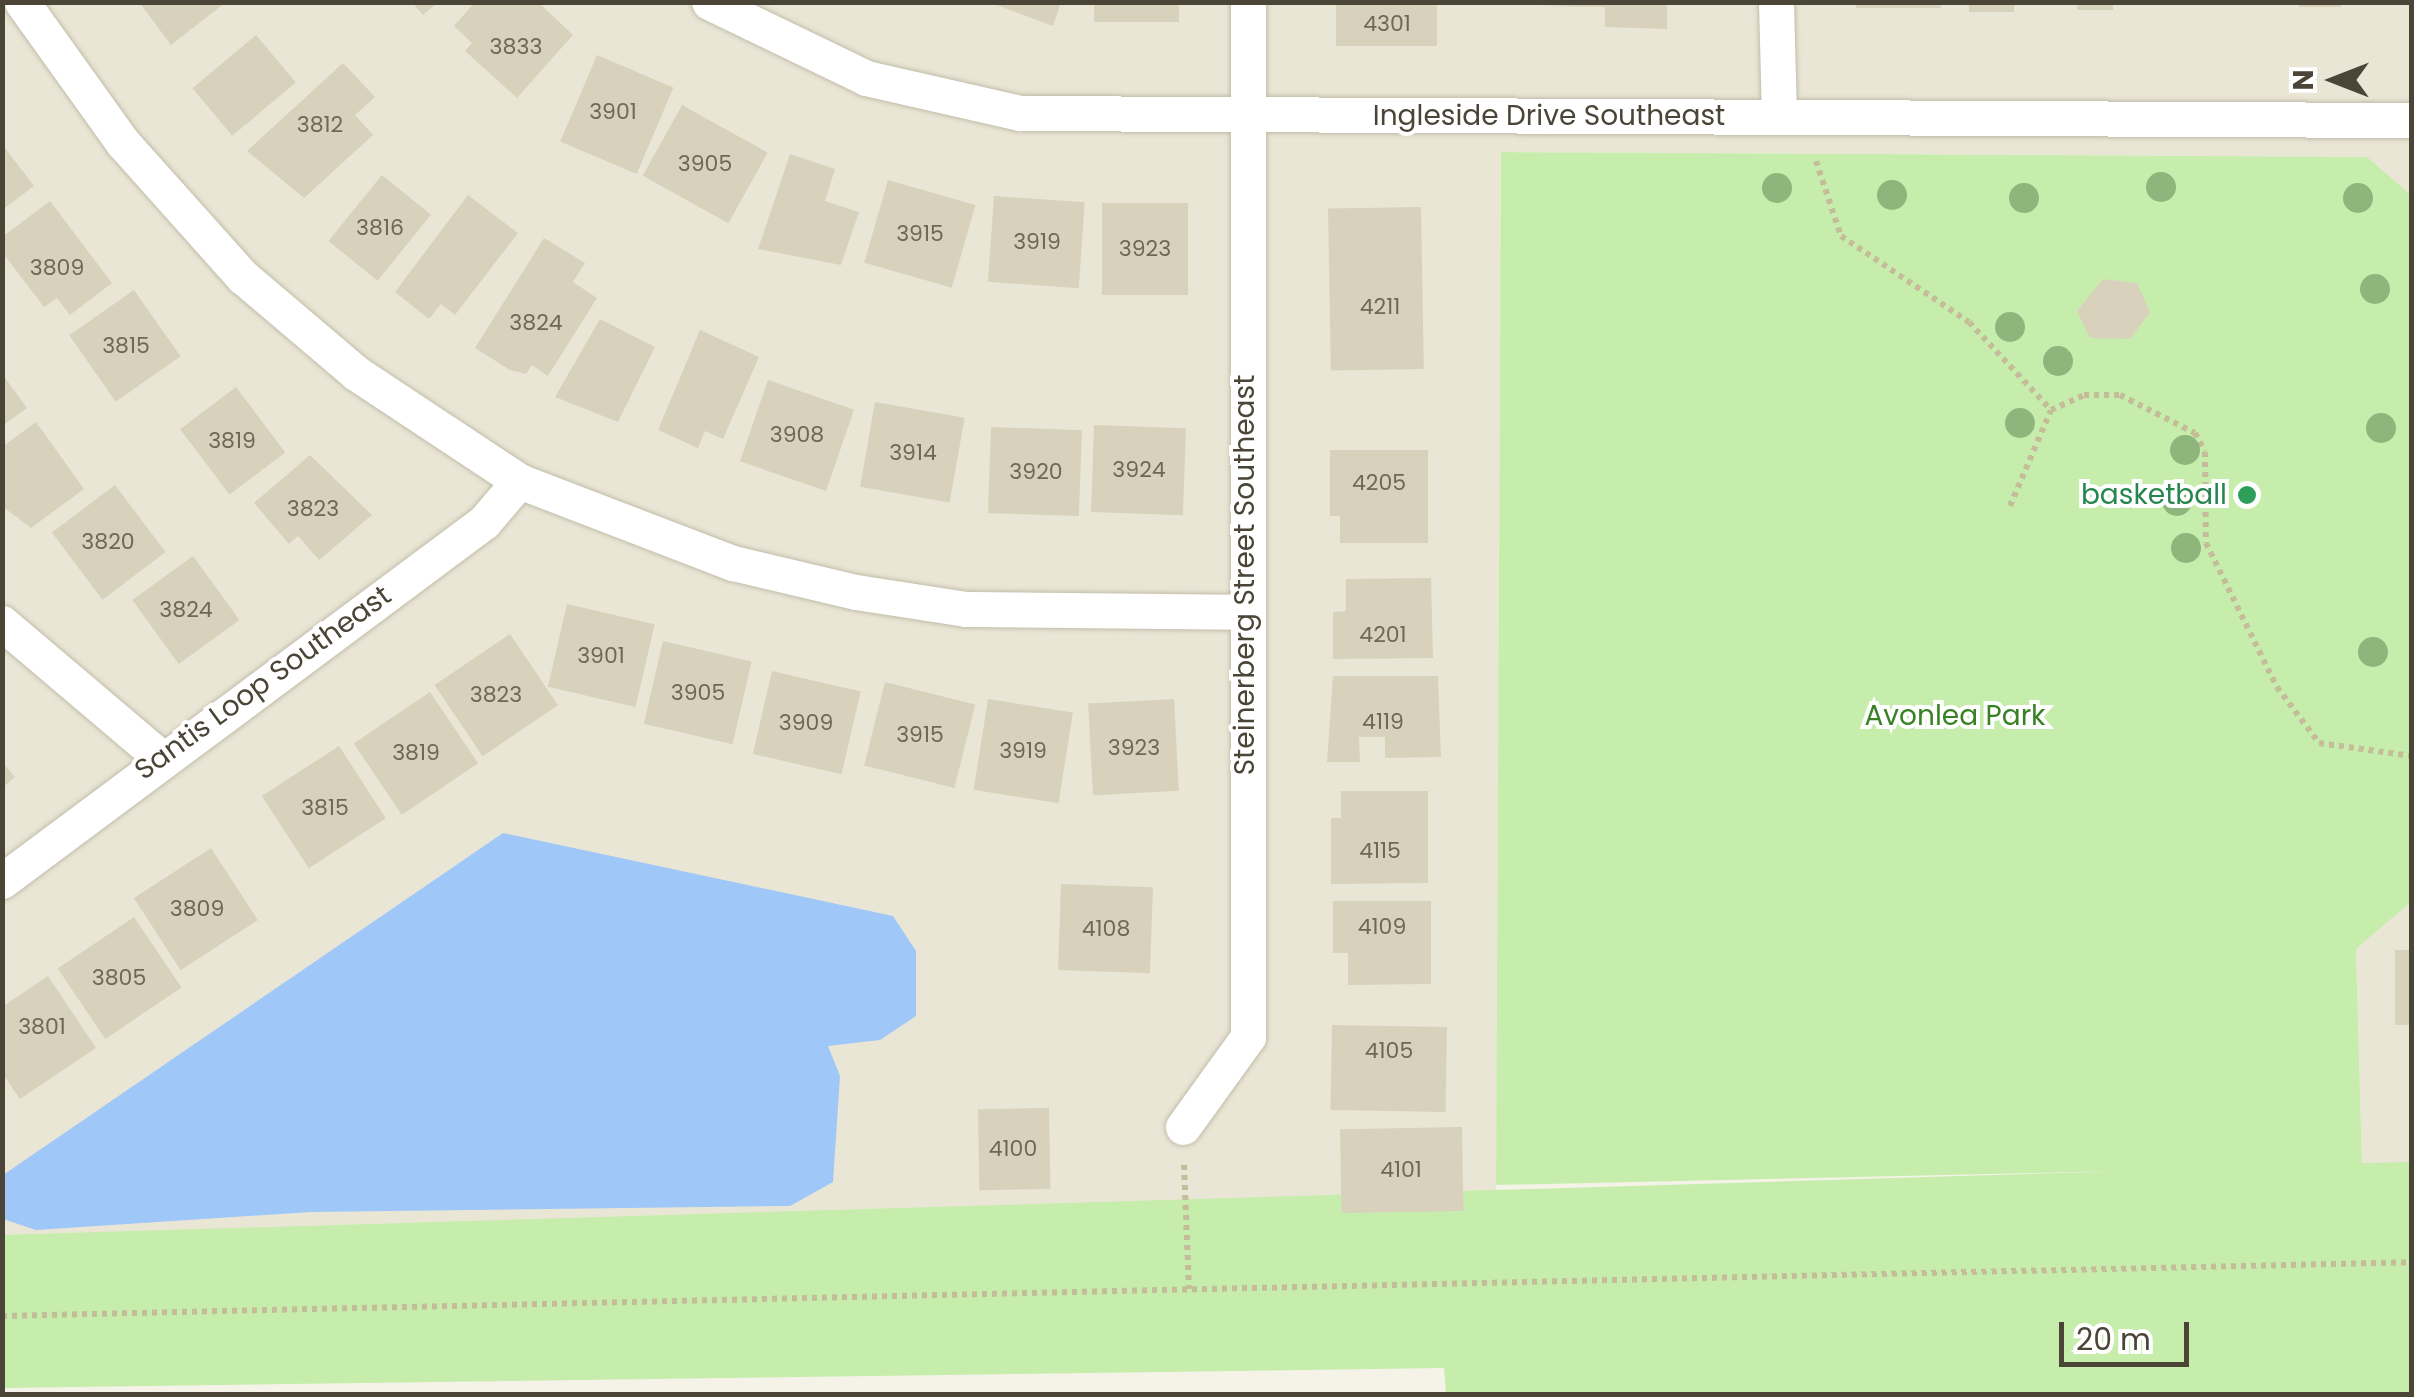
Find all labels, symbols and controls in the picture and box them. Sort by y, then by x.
house number: 4301 [1363,11,1411,37]
north arrow [2284,30,2384,130]
house number: 3833 [490,34,542,60]
text: N [2284,69,2323,91]
house number: 3901 [589,99,637,125]
street label: Ingleside Drive Southeast [1373,99,1725,133]
house number: 3812 [297,112,343,138]
house number: 3905 [678,151,732,177]
house number: 3816 [356,215,404,241]
house number: 3915 [896,221,944,247]
house number: 3919 [1013,229,1061,255]
house number: 3923 [1119,236,1171,262]
house number: 3809 [30,255,84,281]
house number: 4211 [1360,294,1400,320]
house number: 3824 [509,310,563,336]
house number: 3815 [102,333,150,359]
street label: Steinerberg Street Southeast [1228,375,1262,775]
house number: 3908 [770,422,824,448]
house number: 3819 [208,428,256,454]
house number: 3914 [889,440,937,466]
house number: 3924 [1112,457,1166,483]
house number: 3920 [1009,459,1063,485]
house number: 4205 [1352,470,1406,496]
place label: basketball [2081,478,2227,512]
marker: basketball [2236,484,2258,506]
house number: 3823 [287,496,339,522]
house number: 3820 [81,529,135,555]
street label: Santis Loop Southeast [128,579,398,787]
house number: 3824 [159,597,213,623]
house number: 4201 [1359,622,1407,648]
house number: 3901 [577,643,625,669]
house number: 3905 [671,680,725,706]
house number: 3823 [470,682,522,708]
park label: Avonlea Park [1864,699,2046,733]
house number: 4119 [1362,709,1404,735]
house number: 3909 [779,710,833,736]
house number: 3915 [896,722,944,748]
house number: 3923 [1108,735,1160,761]
house number: 3919 [999,738,1047,764]
house number: 3819 [392,740,440,766]
house number: 3815 [301,795,349,821]
house number: 4115 [1359,838,1401,864]
house number: 3809 [170,896,224,922]
house number: 4109 [1358,914,1406,940]
house number: 4108 [1082,916,1130,942]
house number: 3805 [92,965,146,991]
house number: 3801 [18,1014,66,1040]
house number: 4105 [1365,1038,1413,1064]
house number: 4100 [989,1136,1037,1162]
house number: 4101 [1380,1157,1422,1183]
scale bar [2064,1302,2194,1364]
text: 20 m [2076,1318,2151,1361]

